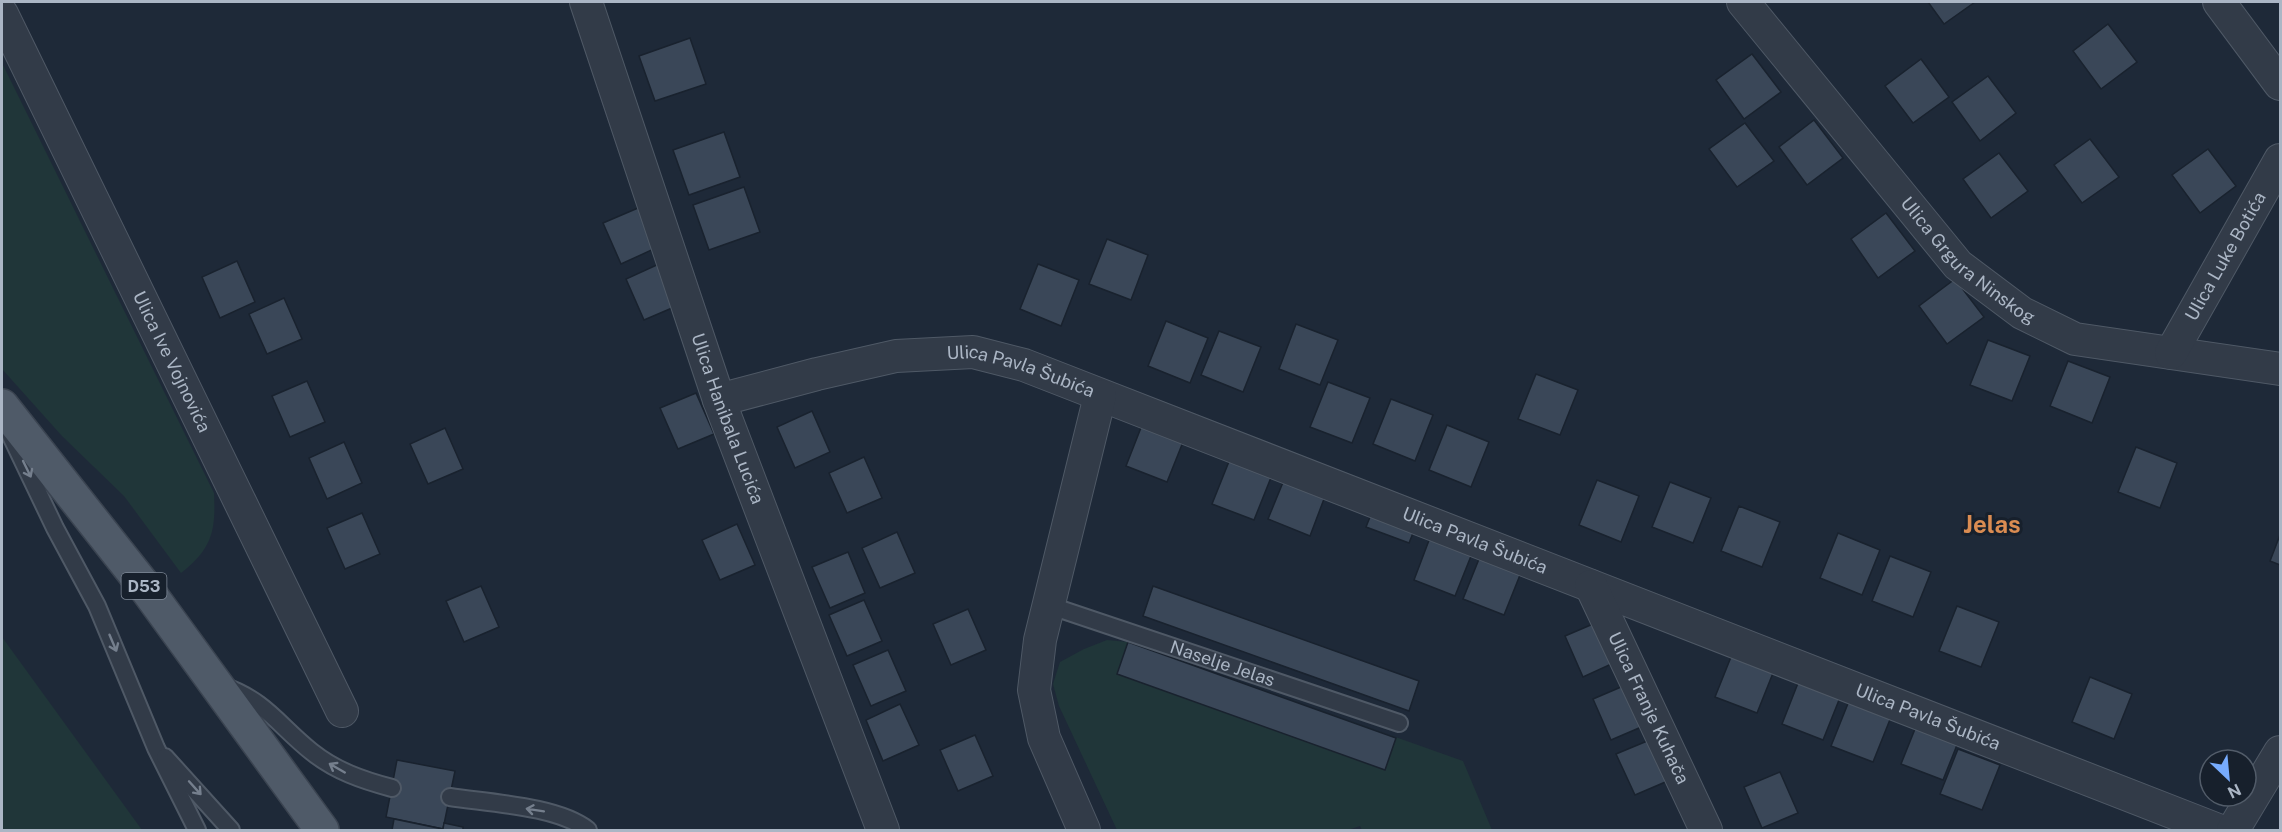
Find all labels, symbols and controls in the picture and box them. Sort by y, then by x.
street label: Ulica Luke Botića [2180,188,2270,324]
street label: Ulica Grgura Ninskog [1897,193,2039,328]
street label: Ulica Ive Vojnovića [129,288,215,436]
street label: Ulica Hanibala Lucića [687,330,769,507]
street label: Ulica Pavla Šubića [946,340,1098,401]
one-way arrow [21,459,33,477]
street label: Ulica Pavla Šubića [1400,502,1550,578]
district label: Jelas [1963,510,2021,538]
road number: D53 [122,573,166,599]
street label: Ulica Franje Kuhača [1604,628,1694,787]
one-way arrow [108,634,119,652]
street label: Naselje Jelas [1168,636,1278,690]
street label: Ulica Pavla Šubića [1852,679,2003,754]
north arrow [2198,748,2258,808]
one-way arrow [329,762,346,774]
text: N [2225,780,2244,802]
one-way arrow [188,781,202,796]
one-way arrow [525,805,545,816]

